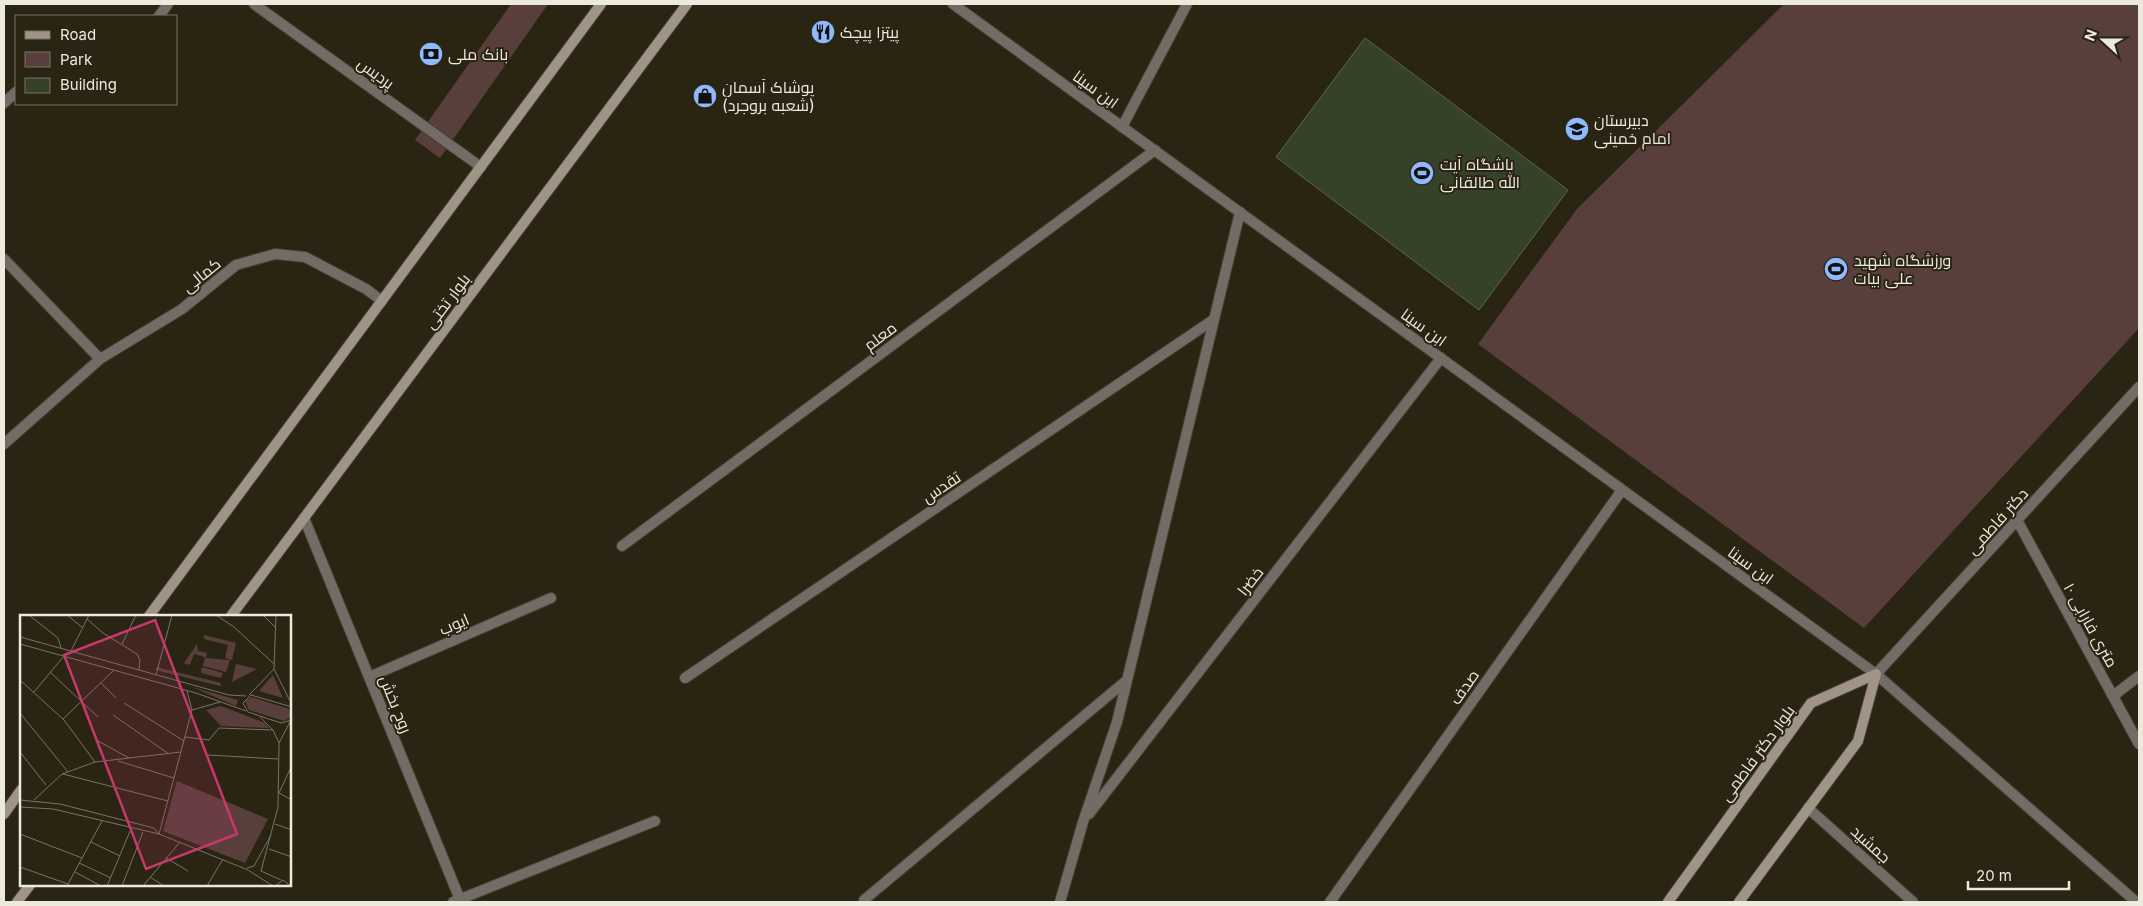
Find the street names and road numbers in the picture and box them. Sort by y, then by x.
street label: پردیس [352,53,399,95]
street label: ابن سینا [1069,66,1123,113]
street label: کمالی [178,253,225,297]
street label: بلوار تختی [420,269,475,333]
street label: ابن سینا [1397,304,1451,351]
street label: معلم [860,317,902,356]
street label: تقدس [918,466,965,508]
street label: دکتر فاطمی [1962,483,2033,559]
street label: ابن سینا [1724,542,1778,589]
street label: خضرا [1233,563,1267,599]
street label: ۱۰ متری فارابی [2059,579,2122,671]
street label: ایوب [436,609,472,639]
street label: صدف [1445,666,1483,708]
street label: روح بخش [374,672,417,737]
street label: بلوار دکتر فاطمی [1715,701,1800,806]
street label: جمشید [1847,821,1895,867]

